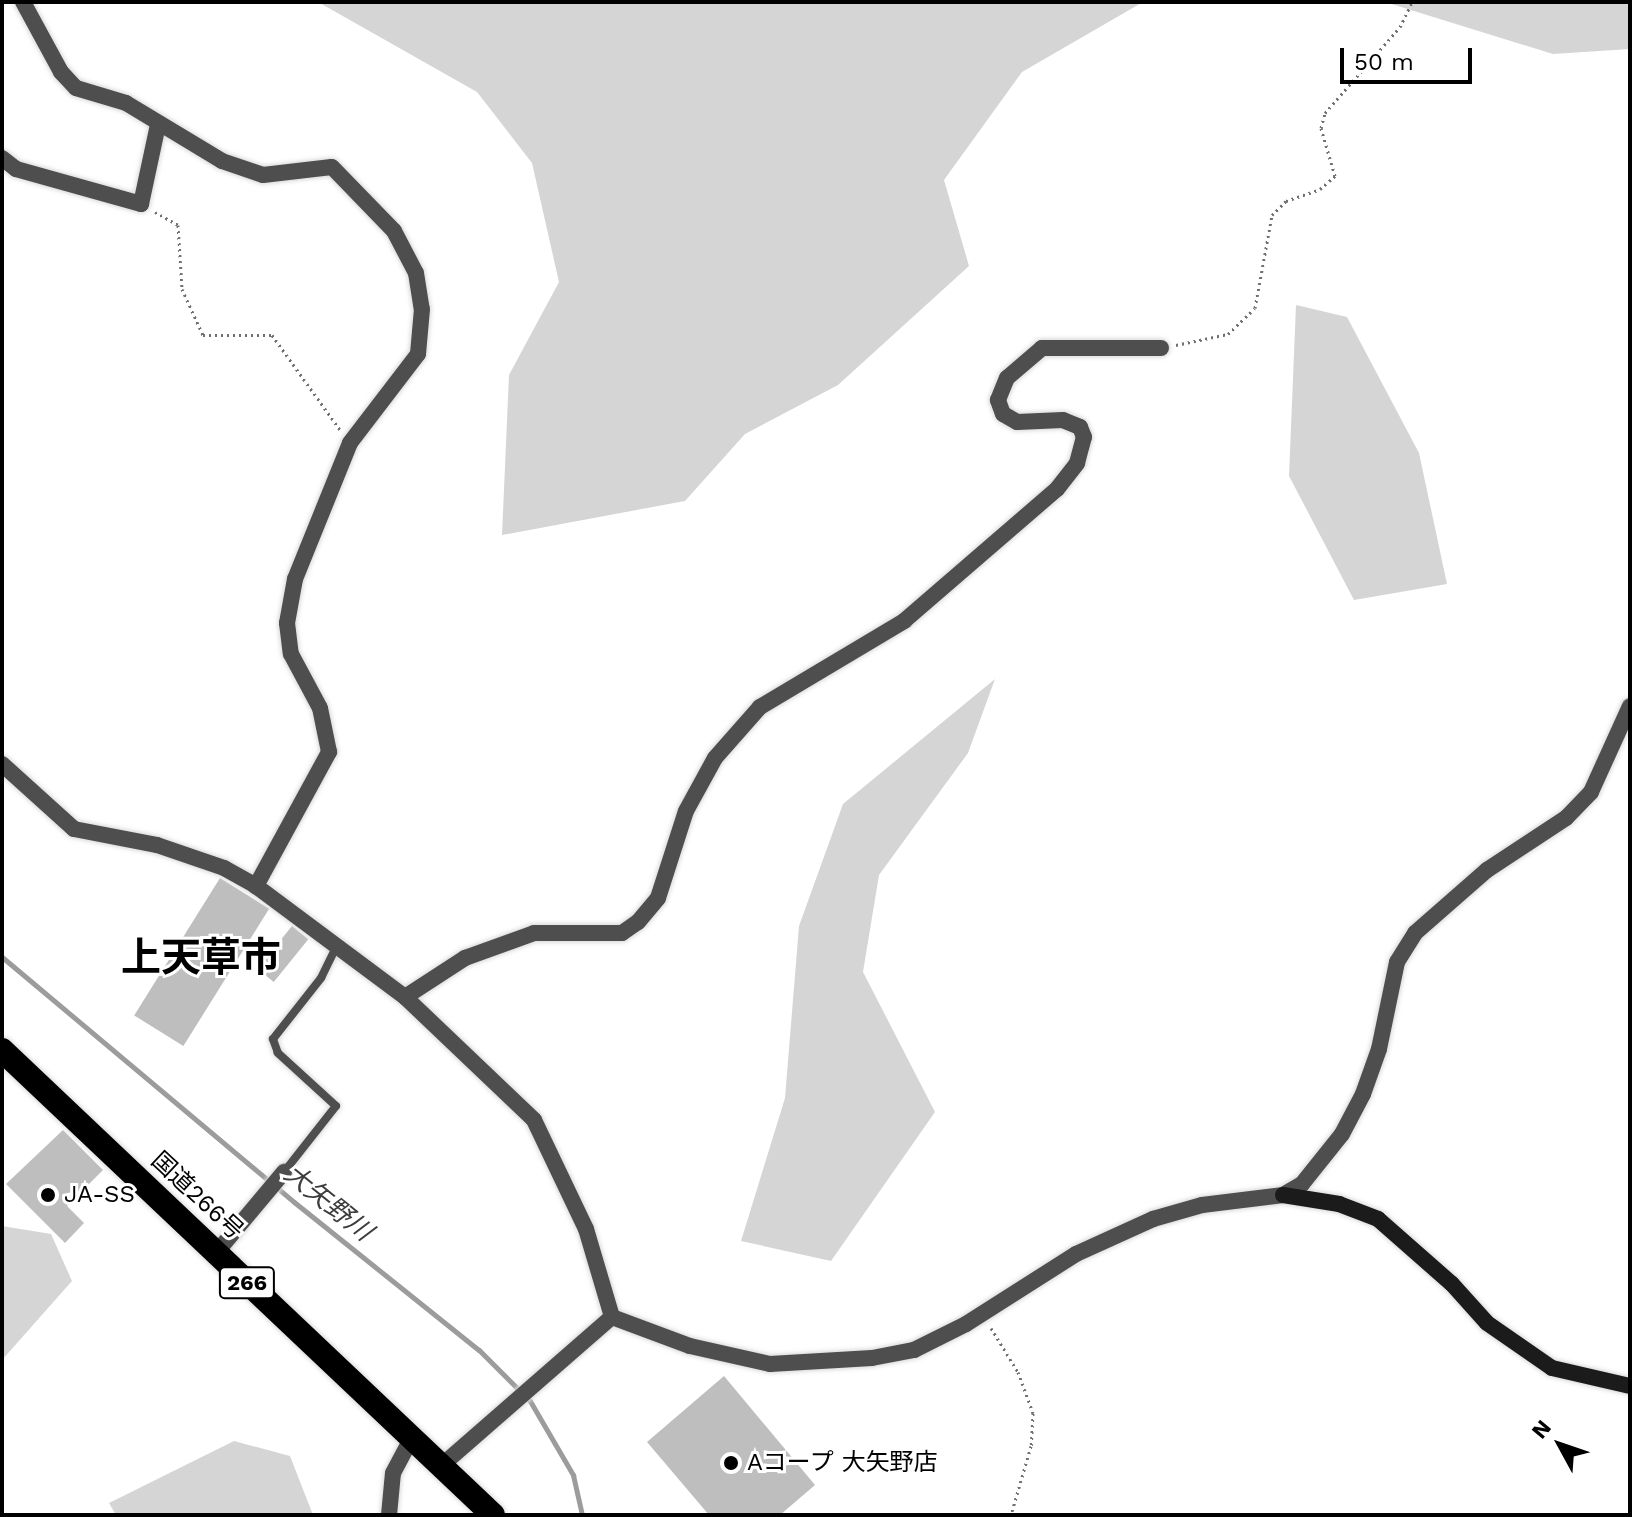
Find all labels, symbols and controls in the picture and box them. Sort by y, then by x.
scale bar [1344,32,1476,82]
text: 50 m [1354,48,1414,76]
district label: 上天草市 [121,934,281,982]
street label: 国道266号 [145,1146,249,1246]
water label: 大矢野川 [278,1158,378,1248]
place label: JA-SS [64,1181,135,1209]
marker: JA-SS [39,1186,57,1204]
road number: 266 [217,1265,277,1301]
north arrow [1520,1405,1600,1485]
text: N [1526,1415,1556,1444]
place label: Aコープ 大矢野店 [747,1449,939,1477]
marker: Aコープ 大矢野店 [722,1454,740,1472]

